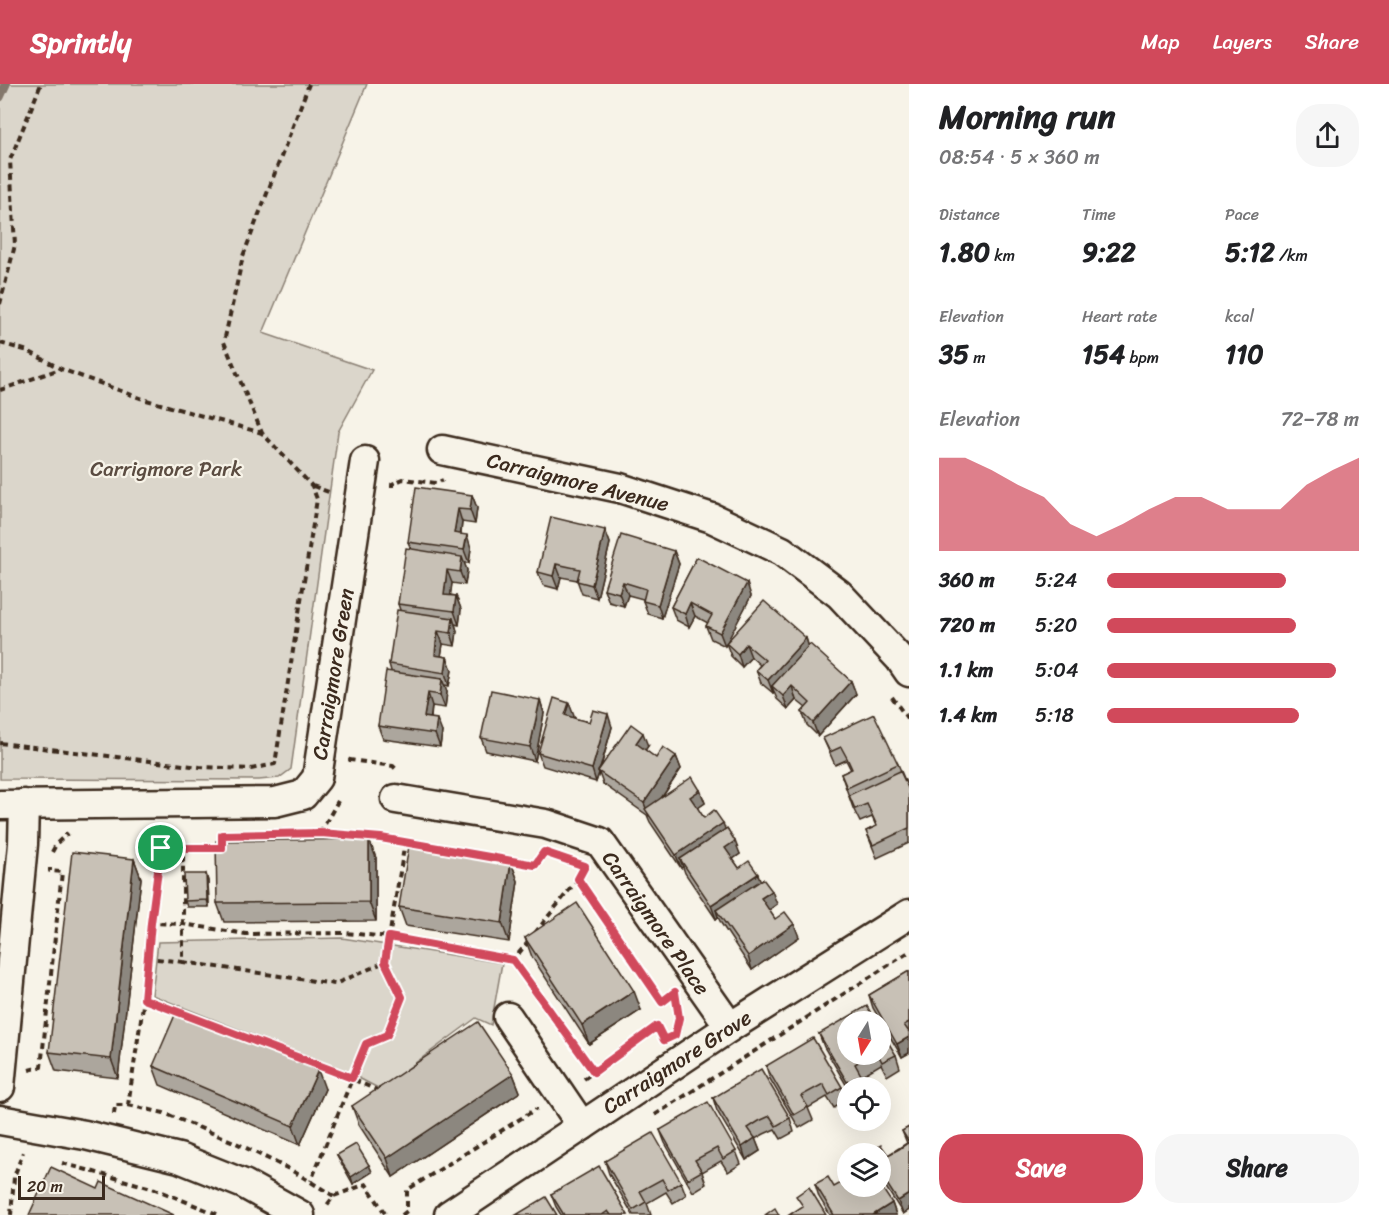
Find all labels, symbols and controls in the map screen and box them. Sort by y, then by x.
text: Sprintly [30,18,131,67]
text: Map [1141,23,1180,61]
text: Layers [1213,23,1272,61]
text: Share [1305,23,1359,61]
text: Morning run [939,88,1115,146]
button: share [1296,104,1359,167]
text: 08:54 · 5 × 360 m [939,140,1100,175]
text: Distance [939,200,1000,229]
text: Time [1082,200,1116,229]
text: Pace [1225,200,1259,229]
text: 1.80 [939,229,990,275]
text: 9:22 [1082,229,1136,275]
text: 5:12 [1225,229,1275,275]
text: km [990,241,1015,270]
text: /km [1275,241,1308,270]
text: Elevation [939,302,1004,331]
text: Heart rate [1082,302,1157,331]
text: kcal [1225,302,1254,331]
text: 35 [939,331,969,377]
text: 154 [1082,331,1125,377]
text: 110 [1225,331,1264,377]
text: m [969,343,986,372]
text: bpm [1125,343,1159,372]
text: Elevation [939,402,1020,437]
text: 72–78 m [1281,402,1359,437]
street label: Carraigmore Avenue [483,441,673,523]
park label: Carrigmore Park [90,450,243,488]
text: 360 m [939,563,995,598]
text: 5:24 [1035,563,1077,598]
street label: Carraigmore Green [301,585,365,763]
text: 720 m [939,608,995,643]
text: 5:20 [1035,608,1077,643]
text: 1.1 km [939,653,993,688]
text: 5:04 [1035,653,1078,688]
text: 1.4 km [939,698,997,733]
text: 5:18 [1035,698,1074,733]
pin [135,822,186,873]
icon: arrive [144,831,177,864]
street label: Carraigmore Place [592,842,720,1004]
street label: Carraigmore Grove [594,999,760,1125]
north arrow [837,1011,891,1065]
map controls [837,1011,891,1197]
button: locate [837,1077,891,1131]
button: Save [939,1134,1143,1203]
button: Share [1155,1134,1359,1203]
button: layers [837,1143,891,1197]
text: 20 m [27,1172,63,1201]
scale bar [18,1173,105,1200]

